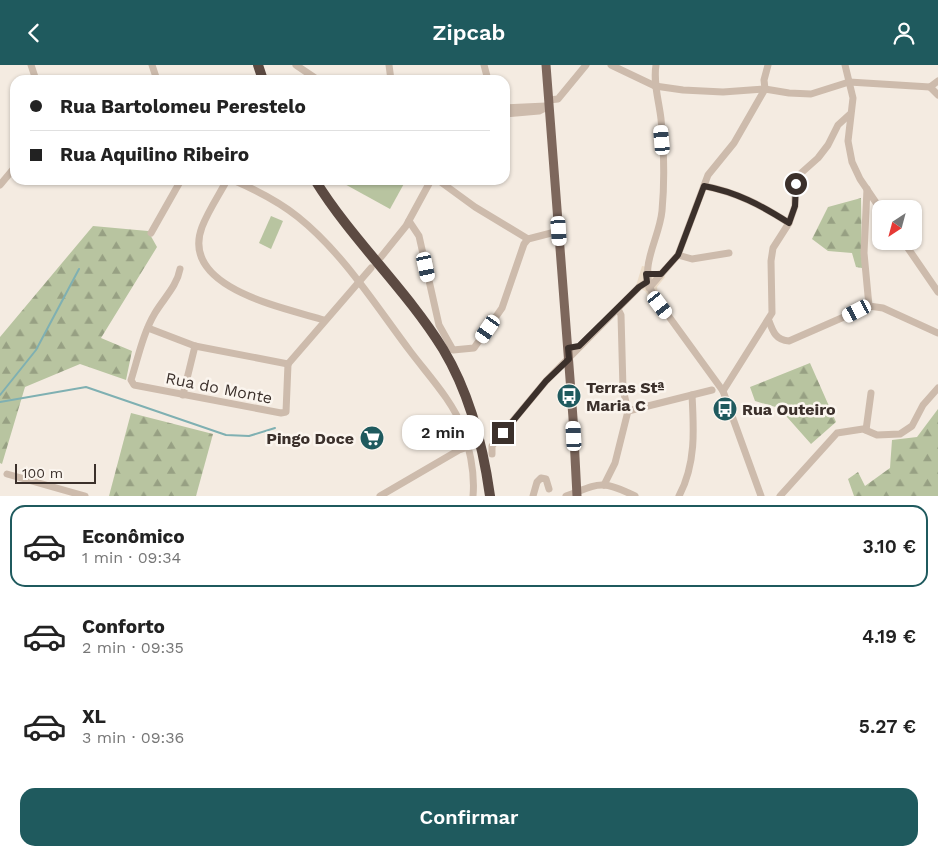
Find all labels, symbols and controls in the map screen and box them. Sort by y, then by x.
icon: back [20,19,48,47]
icon: person [890,19,918,47]
text: Zipcab [433,20,505,45]
text: Rua Bartolomeu Perestelo [60,95,306,118]
car [653,124,670,156]
text: Rua Aquilino Ribeiro [60,143,249,166]
route start [785,173,807,195]
north arrow [872,200,922,250]
map controls [872,200,922,250]
car [550,216,567,246]
car [415,251,436,283]
car [644,289,675,321]
car [840,298,873,324]
car [473,312,502,346]
street label: Rua do Monte [164,368,274,408]
place label: Terras Stª Maria C [586,378,665,415]
bus stop icon: Terras Stª Maria C [556,383,582,409]
bus stop icon: Rua Outeiro [712,396,738,422]
place label: Rua Outeiro [742,400,836,419]
callout: 2 min [403,415,486,451]
car [565,421,582,451]
route end [492,422,514,444]
text: 2 min [421,423,465,442]
supermarket icon: Pingo Doce [359,425,385,451]
place label: Pingo Doce [266,429,354,448]
scale bar [15,461,96,484]
text: 100 m [22,465,63,481]
icon: car [22,524,67,569]
text: Econômico [82,525,185,548]
text: 3.10 € [862,535,916,558]
text: 1 min · 09:34 [82,548,181,567]
icon: car [22,614,67,659]
text: Conforto [82,615,165,638]
text: 4.19 € [862,625,916,648]
text: 2 min · 09:35 [82,638,184,657]
icon: car [22,704,67,749]
text: XL [82,705,106,728]
text: 5.27 € [859,715,916,738]
text: 3 min · 09:36 [82,728,184,747]
button: Confirmar [20,788,918,846]

